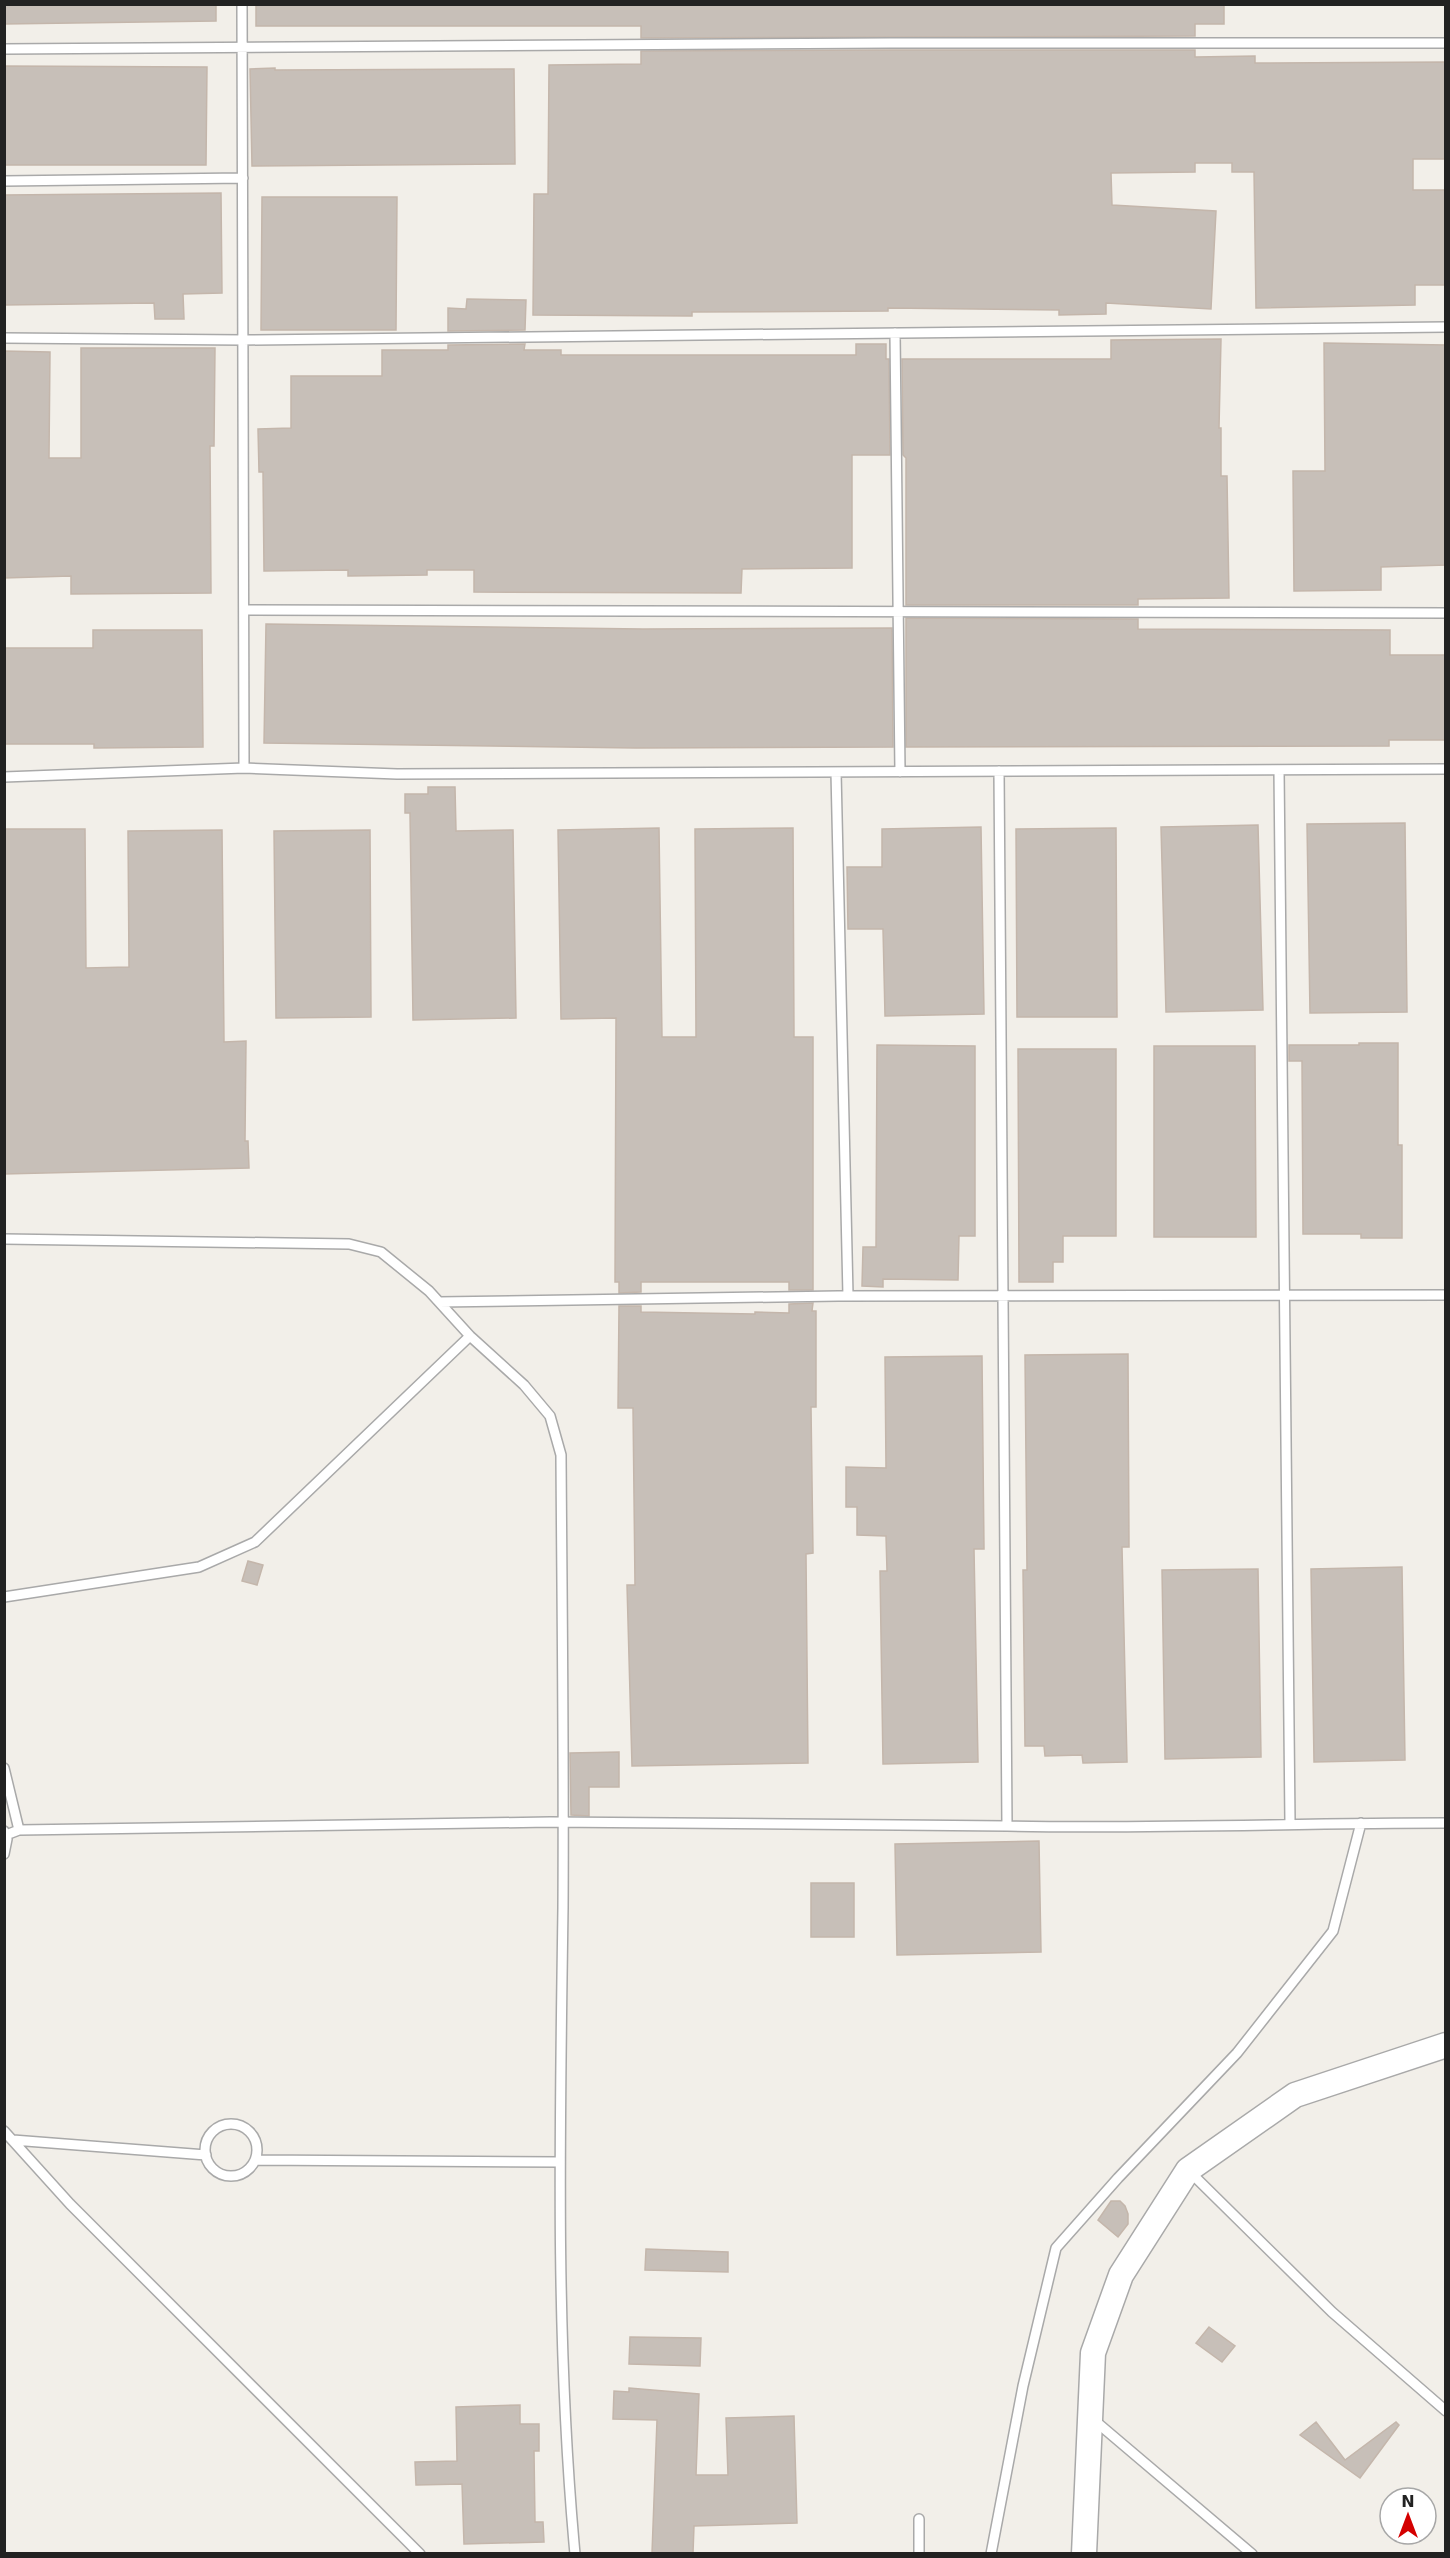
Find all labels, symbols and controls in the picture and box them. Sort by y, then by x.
north arrow [1378,2486,1438,2546]
text: N [1401,2492,1415,2511]

